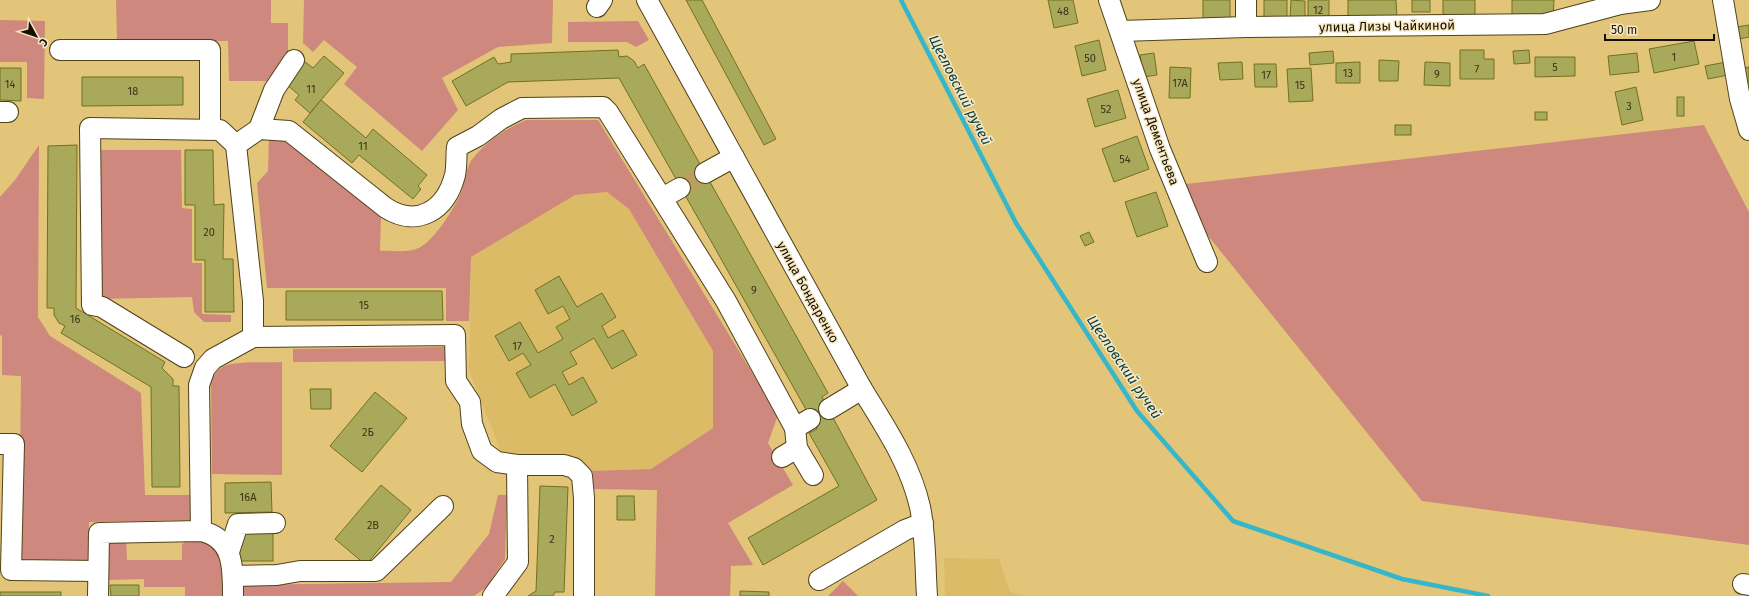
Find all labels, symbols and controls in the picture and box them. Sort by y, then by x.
house number: 12 [1313,4,1323,17]
house number: 48 [1057,5,1069,18]
north arrow [16,16,56,56]
scale bar [1605,16,1714,42]
street label: улица Лизы Чайкиной [1319,17,1455,35]
text: 50 m [1611,23,1637,37]
water label: Щегловский ручей [925,32,995,148]
text: С [36,36,50,49]
house number: 1 [1672,51,1676,64]
house number: 50 [1084,52,1096,65]
house number: 5 [1552,61,1558,74]
house number: 7 [1475,63,1480,76]
house number: 13 [1343,67,1353,80]
house number: 9 [1434,68,1440,81]
house number: 17 [1261,69,1271,82]
street label: улица Дементьева [1130,77,1182,187]
house number: 17А [1172,77,1189,90]
house number: 14 [5,78,15,91]
house number: 15 [1295,79,1306,92]
house number: 11 [306,83,316,96]
house number: 18 [128,85,138,98]
house number: 3 [1626,100,1632,113]
house number: 52 [1101,103,1111,116]
house number: 11 [358,140,368,153]
house number: 54 [1119,153,1131,166]
house number: 20 [203,226,215,239]
street label: улица Бондаренко [774,239,842,345]
house number: 9 [751,284,757,297]
house number: 15 [359,299,370,312]
water label: Щегловский ручей [1083,312,1165,422]
house number: 16 [70,313,80,326]
house number: 17 [512,340,522,353]
house number: 2Б [362,426,375,439]
house number: 16А [240,491,257,504]
house number: 2В [367,519,379,532]
house number: 2 [549,533,555,546]

